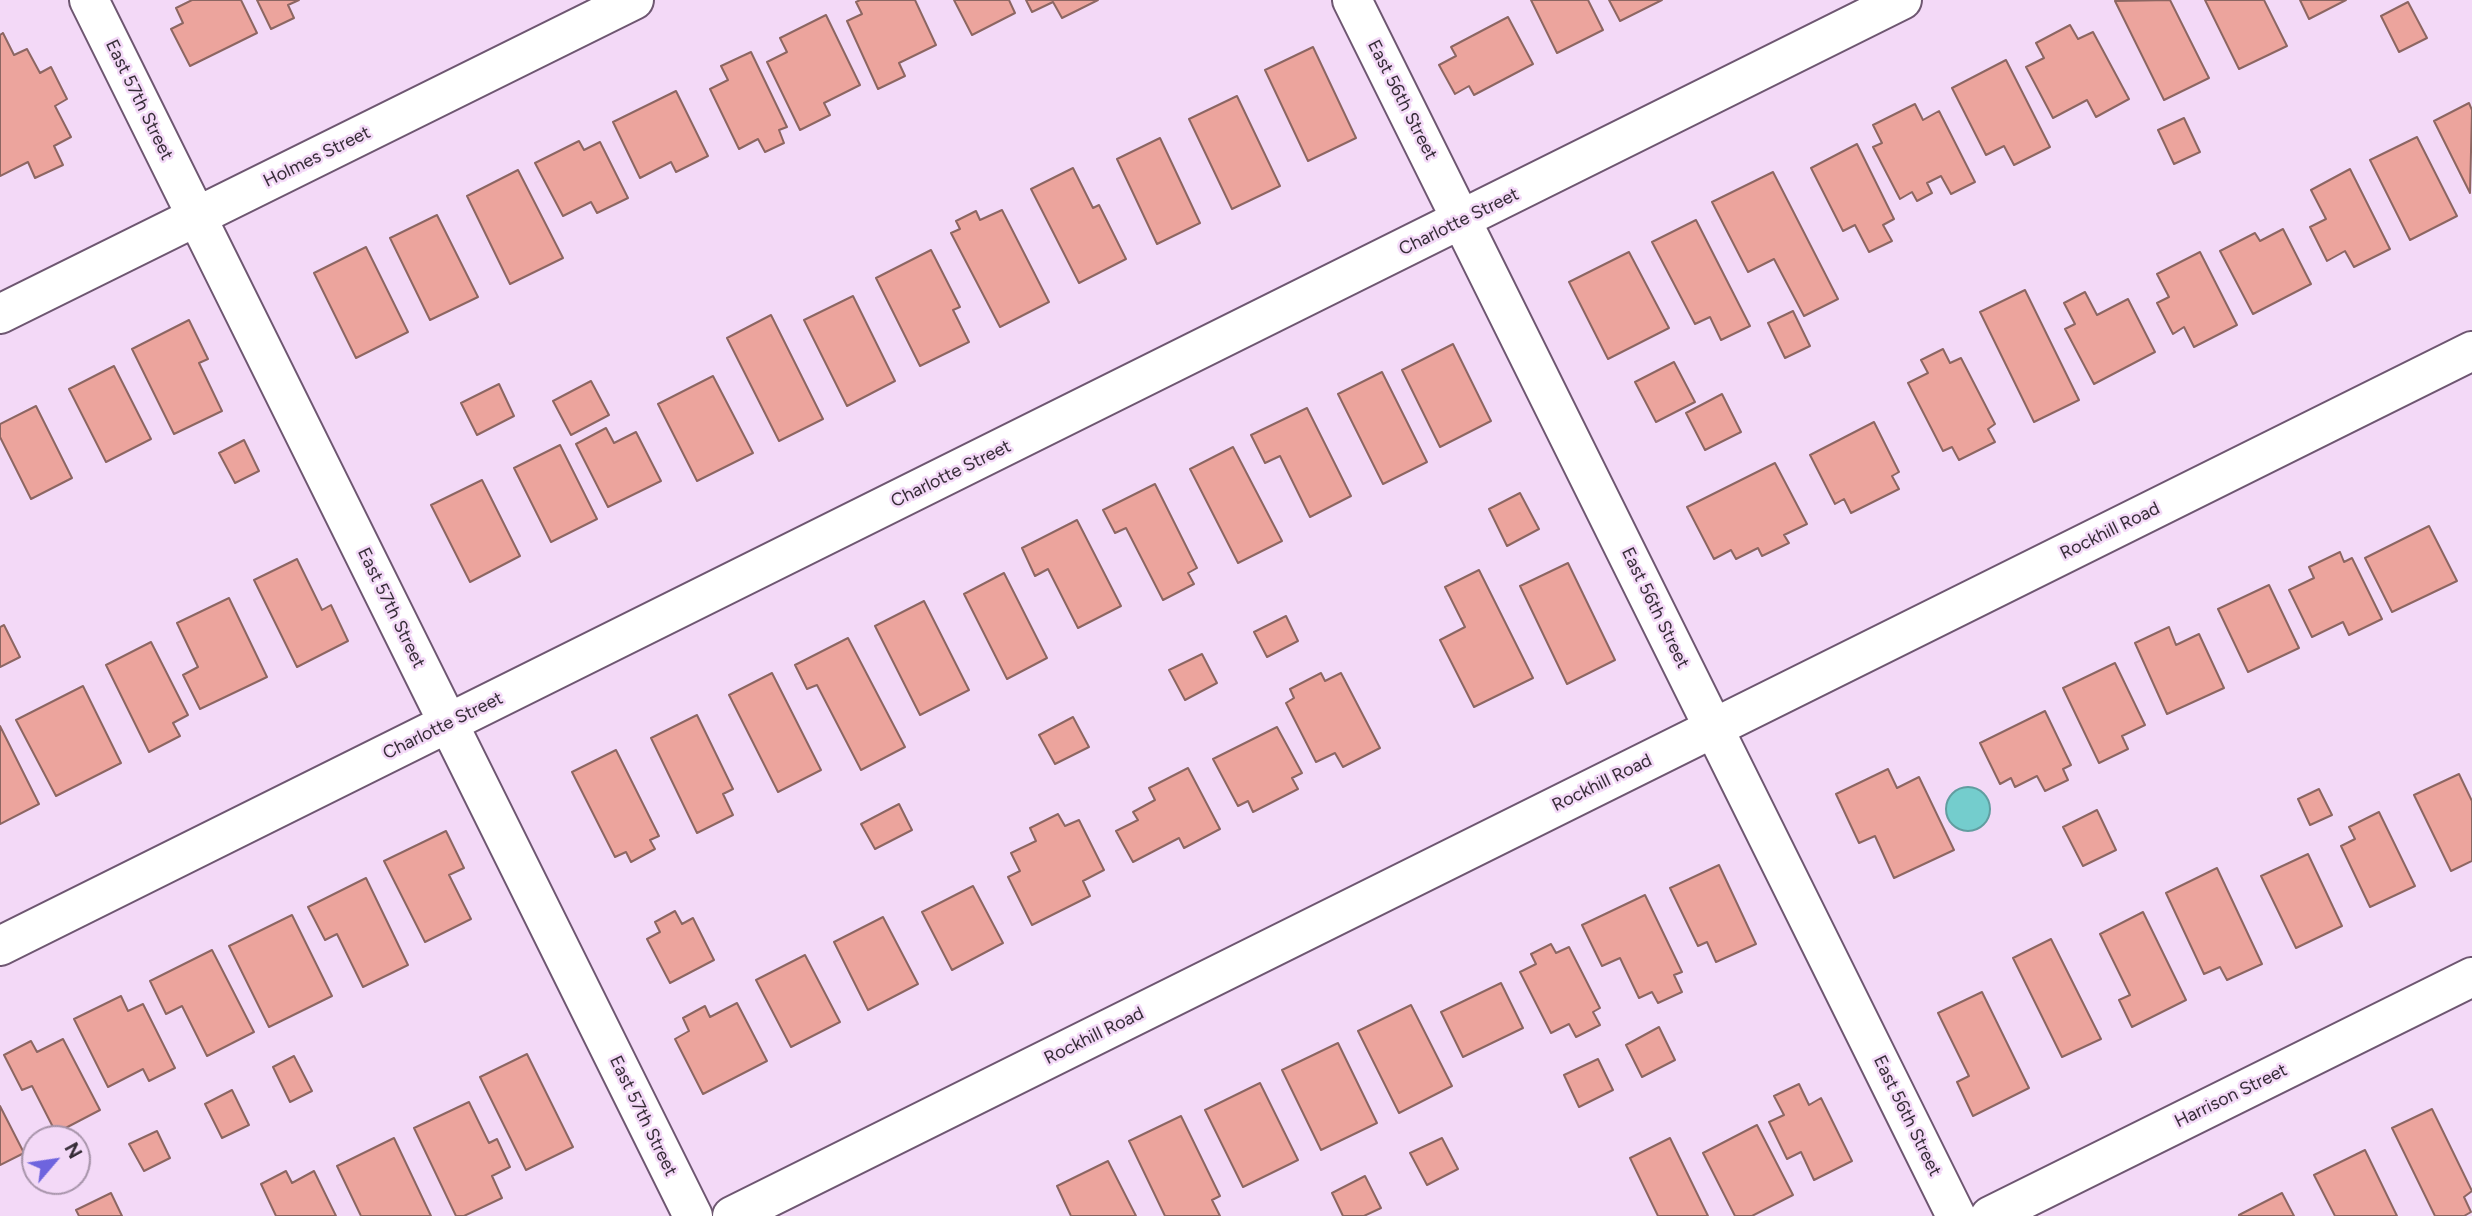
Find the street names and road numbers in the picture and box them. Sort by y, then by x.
street label: East 57th Street [101,36,177,164]
street label: East 56th Street [1362,36,1442,164]
street label: Holmes Street [260,122,374,192]
street label: Charlotte Street [1395,184,1523,260]
street label: Charlotte Street [887,436,1015,512]
street label: Rockhill Road [2057,498,2163,564]
street label: East 57th Street [353,544,429,672]
street label: East 56th Street [1616,544,1694,672]
street label: Charlotte Street [379,688,507,764]
street label: Rockhill Road [1549,750,1655,816]
street label: Rockhill Road [1041,1003,1147,1069]
street label: East 57th Street [605,1052,681,1180]
street label: East 56th Street [1868,1052,1946,1180]
street label: Harrison Street [2171,1059,2291,1133]

